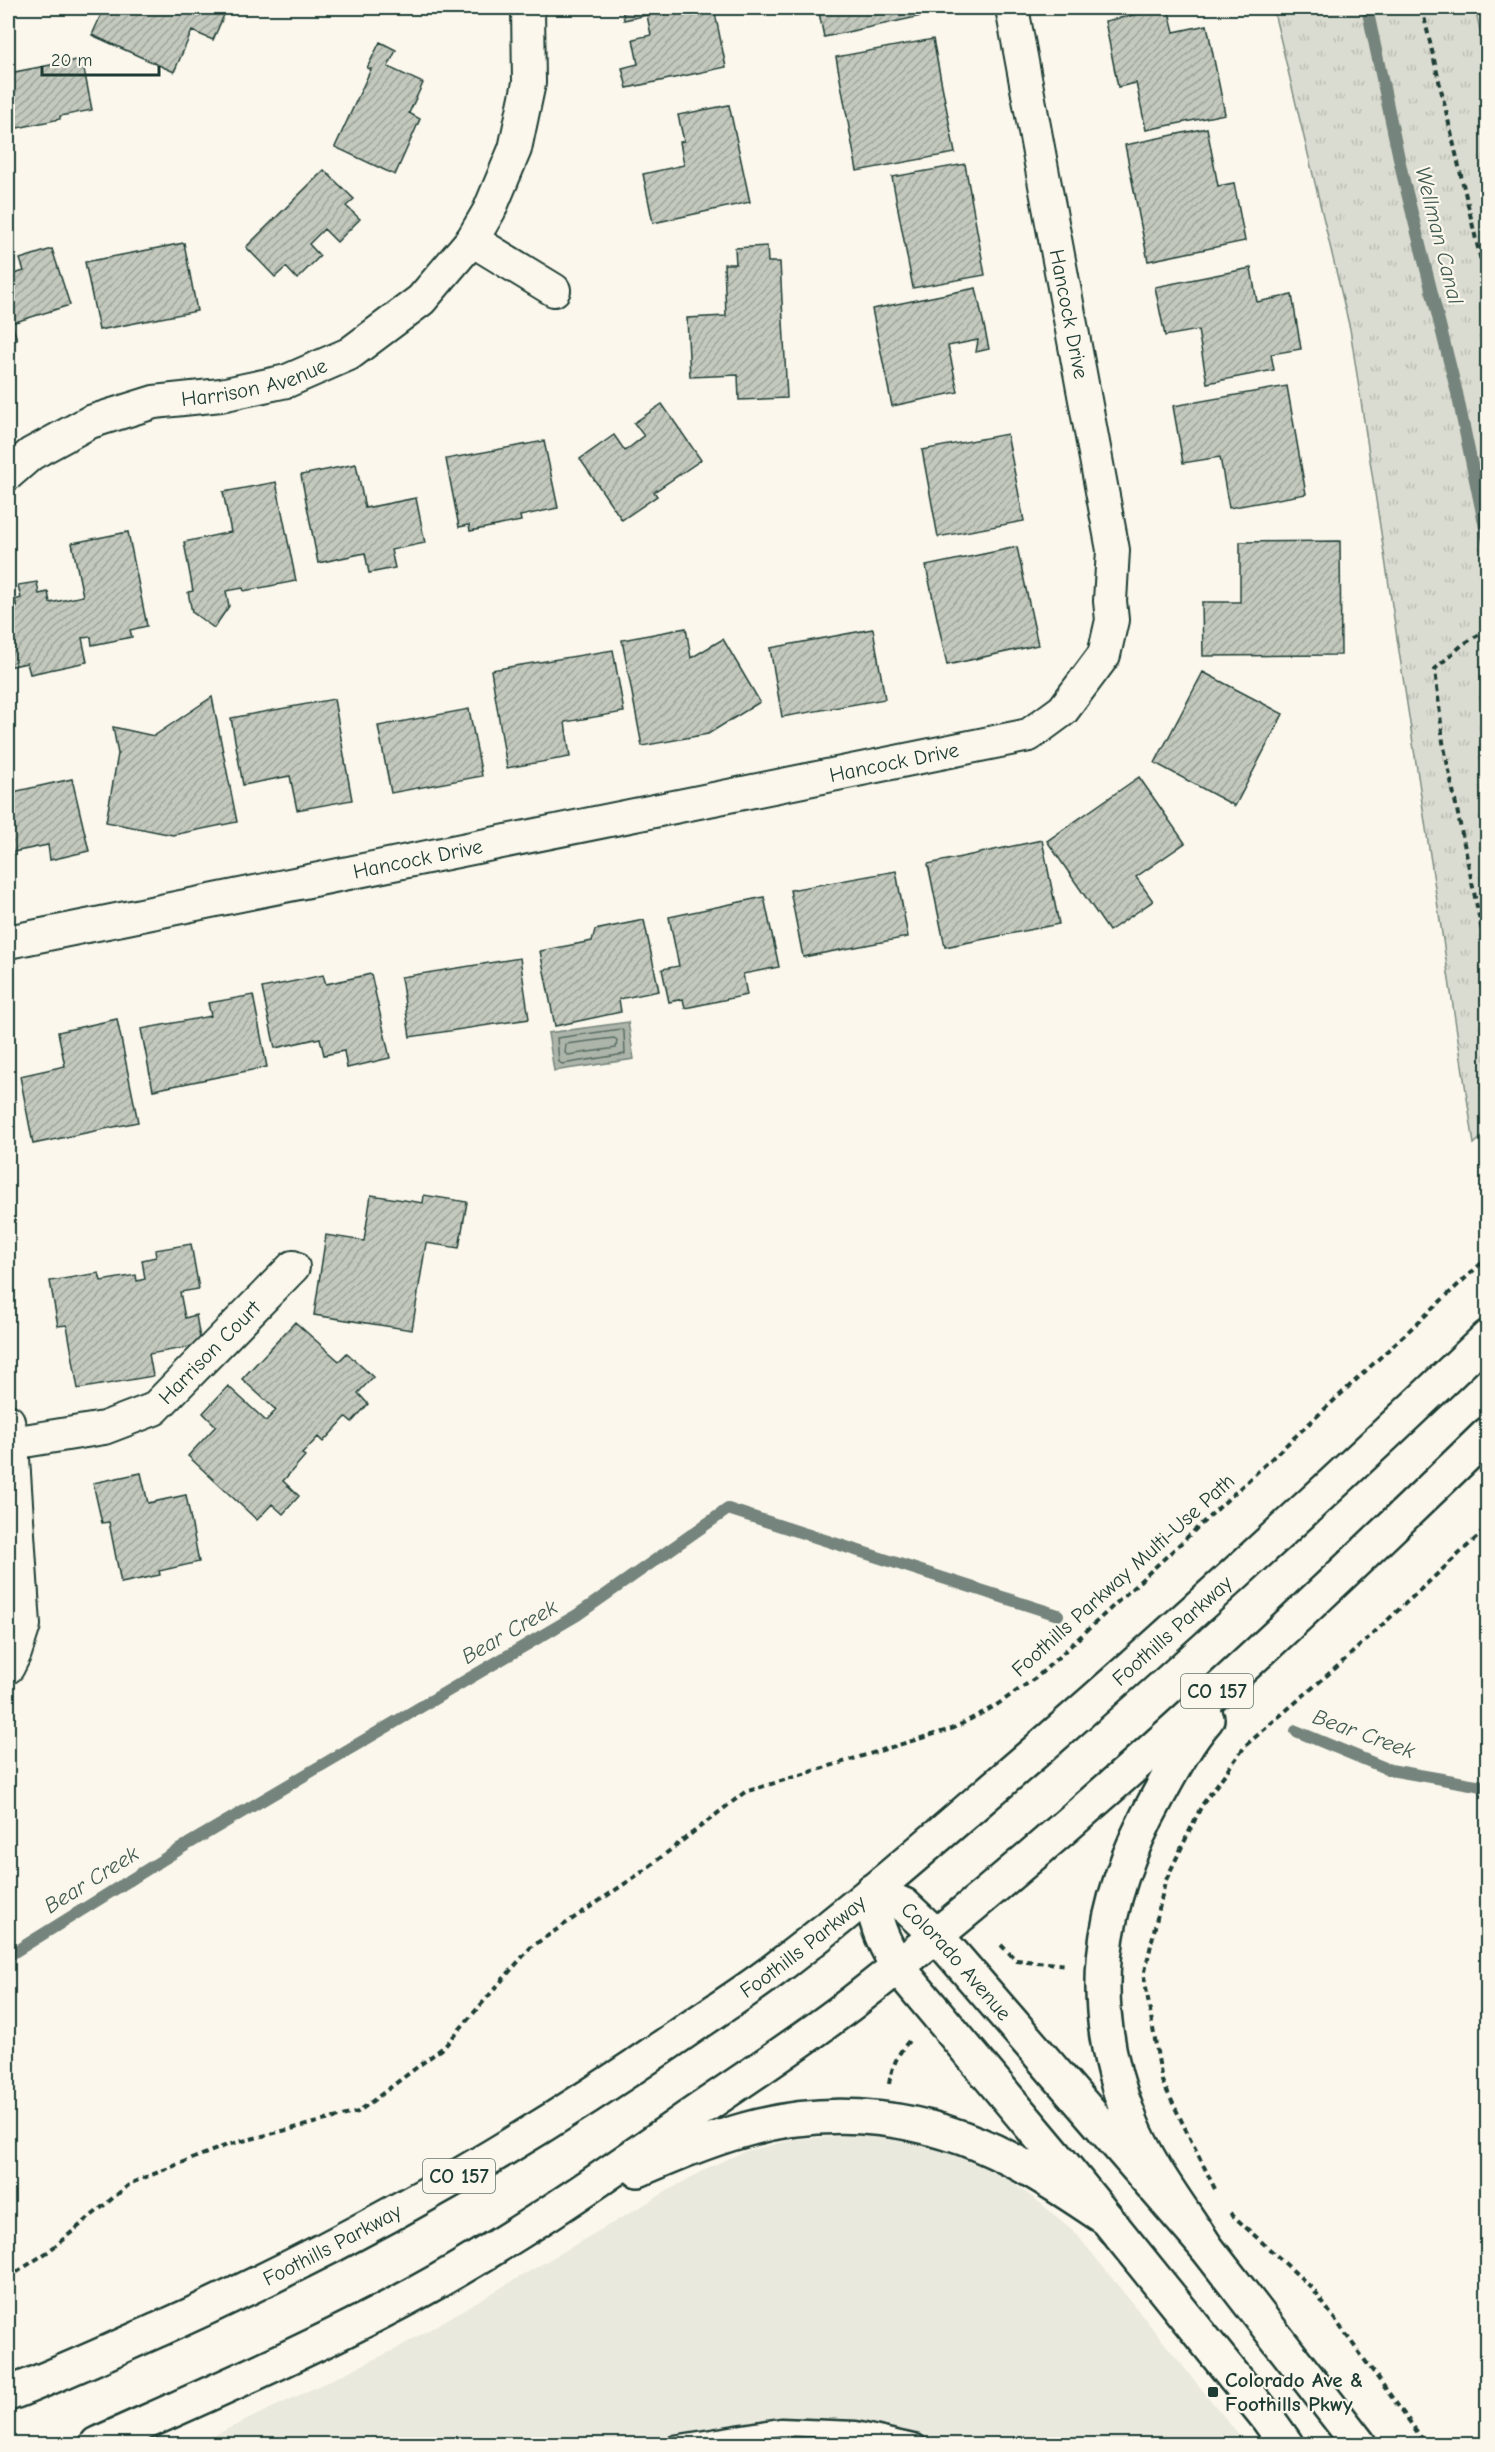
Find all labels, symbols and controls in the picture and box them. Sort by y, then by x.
scale bar [42,39,159,77]
text: 20 m [51,50,92,71]
water label: Wellman Canal [1409,164,1469,308]
street label: Hancock Drive [1045,247,1093,381]
street label: Harrison Avenue [180,353,331,411]
street label: Hancock Drive [827,738,961,787]
street label: Hancock Drive [351,834,484,884]
street label: Harrison Court [154,1295,266,1409]
street label: Foothills Parkway Multi-Use Path [1006,1468,1240,1682]
street label: Foothills Parkway [1108,1570,1238,1690]
water label: Bear Creek [457,1594,562,1670]
road number: CO 157 [1181,1674,1253,1708]
water label: Bear Creek [1309,1704,1418,1764]
water label: Bear Creek [39,1840,144,1919]
street label: Foothills Parkway [735,1890,871,2003]
street label: Colorado Avenue [896,1897,1016,2025]
road number: CO 157 [423,2159,495,2193]
street label: Foothills Parkway [259,2199,406,2291]
place label: Colorado Ave & Foothills Pkwy [1225,2368,1363,2416]
marker: Colorado Ave & Foothills Pkwy [1206,2385,1220,2399]

